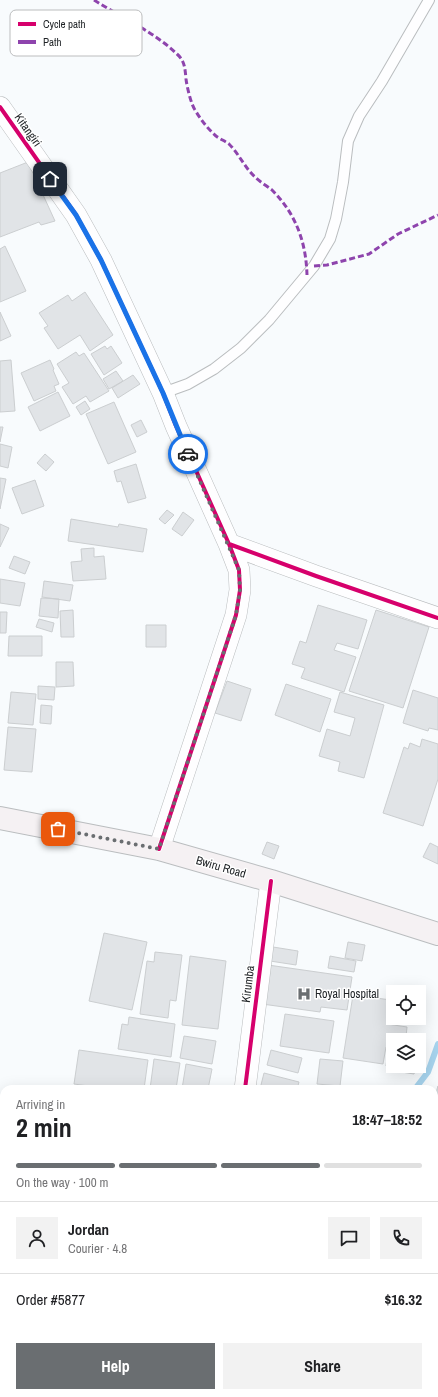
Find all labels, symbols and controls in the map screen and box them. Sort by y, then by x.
legend [10,10,142,56]
text: Cycle path [43,17,86,31]
text: Path [43,35,62,49]
street label: Kitangiri [11,110,45,150]
pin [33,162,67,196]
icon: home [39,168,61,190]
courier [168,434,208,474]
icon: car [177,443,199,465]
pin [41,812,75,846]
icon: bag [47,818,69,840]
street label: Bwiru Road [194,852,248,882]
street label: Kirumba [238,964,258,1003]
map controls [386,985,426,1073]
button: locate [386,985,426,1025]
hospital icon: Royal Hospital [296,986,312,1002]
place label: Royal Hospital [315,986,379,1002]
button: layers [386,1033,426,1073]
text: Arriving in [16,1096,65,1113]
text: 18:47–18:52 [352,1109,422,1130]
text: 2 min [16,1110,72,1145]
text: On the way · 100 m [16,1174,108,1191]
button: person [16,1217,58,1259]
button: chat [328,1217,370,1259]
button: phone [380,1217,422,1259]
text: Jordan [68,1219,109,1240]
text: Courier · 4.8 [68,1240,127,1257]
text: Order #5877 [16,1289,85,1310]
text: $16.32 [384,1289,422,1310]
button: Help [16,1343,215,1389]
button: Share [223,1343,422,1389]

